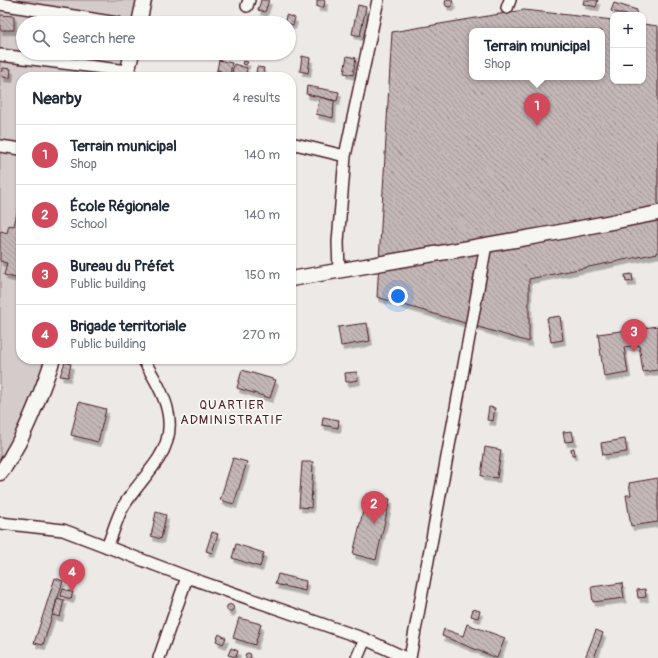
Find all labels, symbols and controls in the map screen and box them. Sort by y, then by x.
map controls [610,12,646,84]
button: + [610,12,646,48]
search box [16,16,296,60]
icon: search [30,27,52,49]
popup [469,28,605,80]
text: Search here [62,29,135,48]
text: Terrain municipal [484,37,590,56]
button: − [610,48,646,84]
text: Shop [484,56,511,72]
text: Nearby [32,88,81,109]
text: 4 results [233,90,280,106]
pin: 1 [524,93,550,126]
text: Terrain municipal [70,137,177,156]
text: 1 [42,147,48,163]
text: 140 m [244,147,280,163]
text: Shop [70,156,97,172]
text: École Régionale [70,197,170,216]
text: 2 [41,207,49,223]
text: 140 m [244,207,280,223]
text: School [70,216,107,232]
text: Bureau du Préfet [70,257,174,276]
text: 3 [41,267,49,283]
text: 150 m [245,267,280,283]
text: Public building [70,276,146,292]
your location [388,286,408,306]
text: Brigade territoriale [70,317,186,336]
pin: 3 [621,319,647,352]
text: 4 [41,327,49,343]
text: 270 m [243,327,280,343]
text: Public building [70,336,146,352]
district label: QUARTIER ADMINISTRATIF [180,397,284,428]
pin: 2 [361,491,387,524]
pin: 4 [59,559,85,592]

